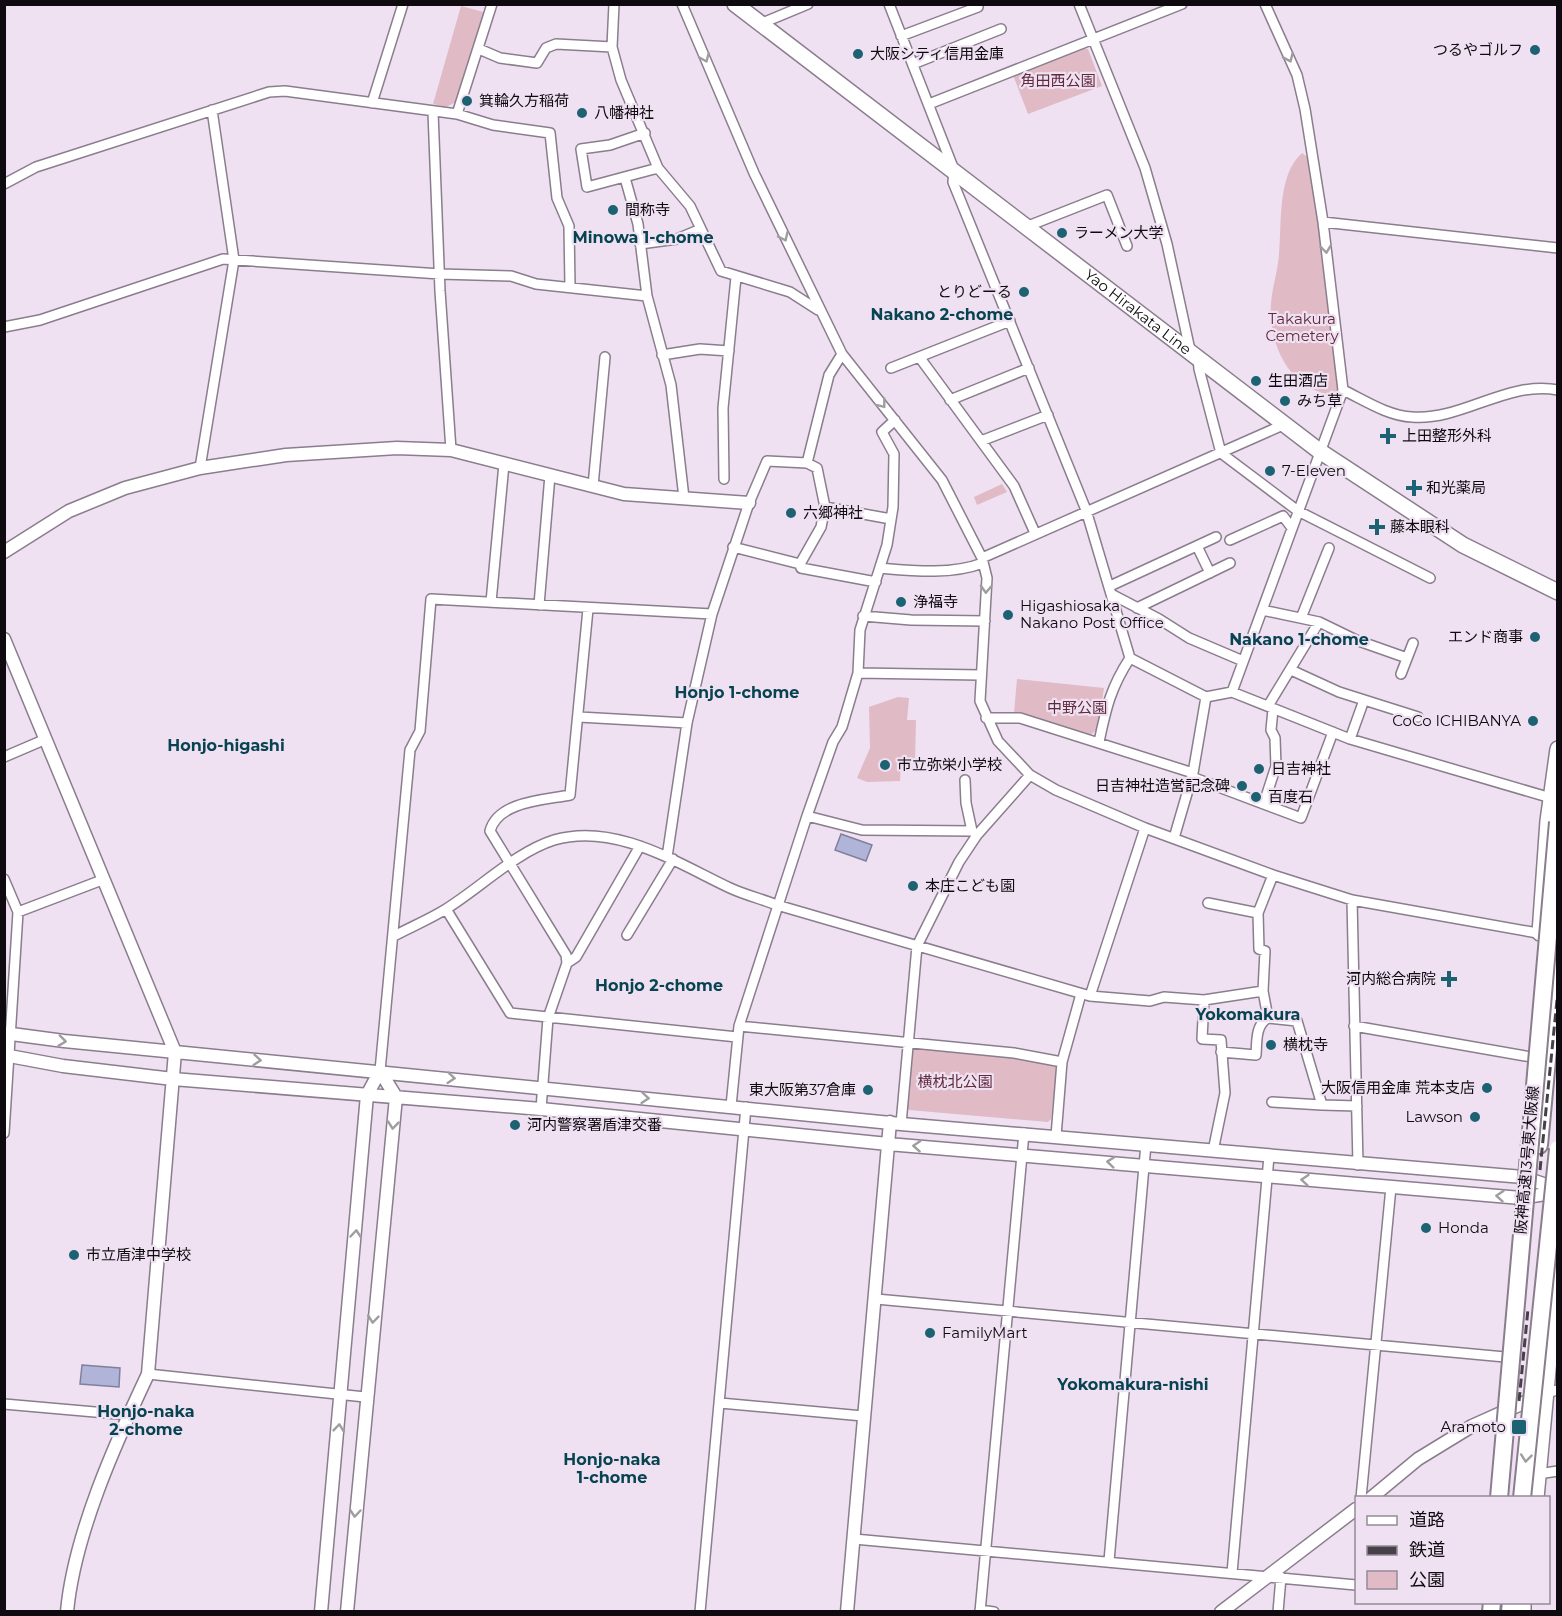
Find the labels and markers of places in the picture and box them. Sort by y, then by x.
place label: つるやゴルフ [1433,40,1523,59]
marker: つるやゴルフ [1528,43,1542,57]
place label: 大阪シティ信用金庫 [870,44,1004,63]
marker: 大阪シティ信用金庫 [851,47,865,61]
place label: 箕輪久方稲荷 [479,91,569,110]
marker: 箕輪久方稲荷 [460,94,474,108]
place label: 八幡神社 [594,103,654,122]
marker: 八幡神社 [575,106,589,120]
place label: 間称寺 [625,200,670,219]
marker: 間称寺 [606,203,620,217]
place label: ラーメン大学 [1074,223,1163,242]
marker: ラーメン大学 [1055,226,1069,240]
place label: とりどーる [937,282,1012,301]
marker: とりどーる [1017,285,1031,299]
place label: 生田酒店 [1268,371,1328,390]
marker: 生田酒店 [1249,374,1263,388]
place label: みち草 [1297,391,1342,410]
marker: みち草 [1278,394,1292,408]
place label: 上田整形外科 [1402,426,1492,445]
marker: 上田整形外科 [1379,427,1397,445]
place label: 7-Eleven [1282,461,1346,480]
marker: 7-Eleven [1263,464,1277,478]
place label: 和光薬局 [1426,478,1486,497]
marker: 和光薬局 [1407,481,1421,495]
place label: 六郷神社 [803,503,863,522]
marker: 六郷神社 [784,506,798,520]
place label: 藤本眼科 [1390,517,1450,536]
marker: 藤本眼科 [1368,518,1386,536]
place label: 浄福寺 [913,592,958,611]
marker: 浄福寺 [894,595,908,609]
place label: Higashiosaka Nakano Post Office [1020,596,1164,632]
marker: Higashiosaka Nakano Post Office [1001,608,1015,622]
place label: エンド商事 [1448,627,1523,646]
marker: エンド商事 [1528,630,1542,644]
place label: CoCo ICHIBANYA [1392,711,1521,730]
marker: CoCo ICHIBANYA [1526,714,1540,728]
place label: 市立弥栄小学校 [897,755,1002,774]
marker: 市立弥栄小学校 [878,758,892,772]
place label: 日吉神社 [1271,759,1331,778]
marker: 日吉神社 [1252,762,1266,776]
place label: 日吉神社造営記念碑 [1095,776,1230,795]
marker: 日吉神社造営記念碑 [1235,779,1249,793]
place label: 百度石 [1268,787,1313,806]
marker: 百度石 [1249,790,1263,804]
place label: 本庄こども園 [925,876,1015,895]
marker: 本庄こども園 [906,879,920,893]
place label: 河内総合病院 [1346,969,1436,988]
marker: 河内総合病院 [1440,970,1458,988]
place label: 横枕寺 [1283,1035,1328,1054]
marker: 横枕寺 [1264,1038,1278,1052]
place label: 大阪信用金庫 荒本支店 [1321,1078,1475,1097]
place label: 東大阪第37倉庫 [749,1080,856,1099]
marker: 大阪信用金庫 荒本支店 [1480,1081,1494,1095]
marker: 東大阪第37倉庫 [861,1083,875,1097]
place label: Lawson [1406,1107,1463,1126]
marker: Lawson [1468,1110,1482,1124]
place label: 河内警察署盾津交番 [527,1115,662,1134]
marker: 河内警察署盾津交番 [508,1118,522,1132]
place label: Honda [1438,1218,1489,1237]
marker: Honda [1419,1221,1433,1235]
place label: 市立盾津中学校 [86,1245,191,1264]
marker: 市立盾津中学校 [67,1248,81,1262]
place label: FamilyMart [942,1323,1028,1342]
marker: FamilyMart [923,1326,937,1340]
place label: Aramoto [1440,1417,1506,1436]
marker: Aramoto [1510,1418,1528,1436]

